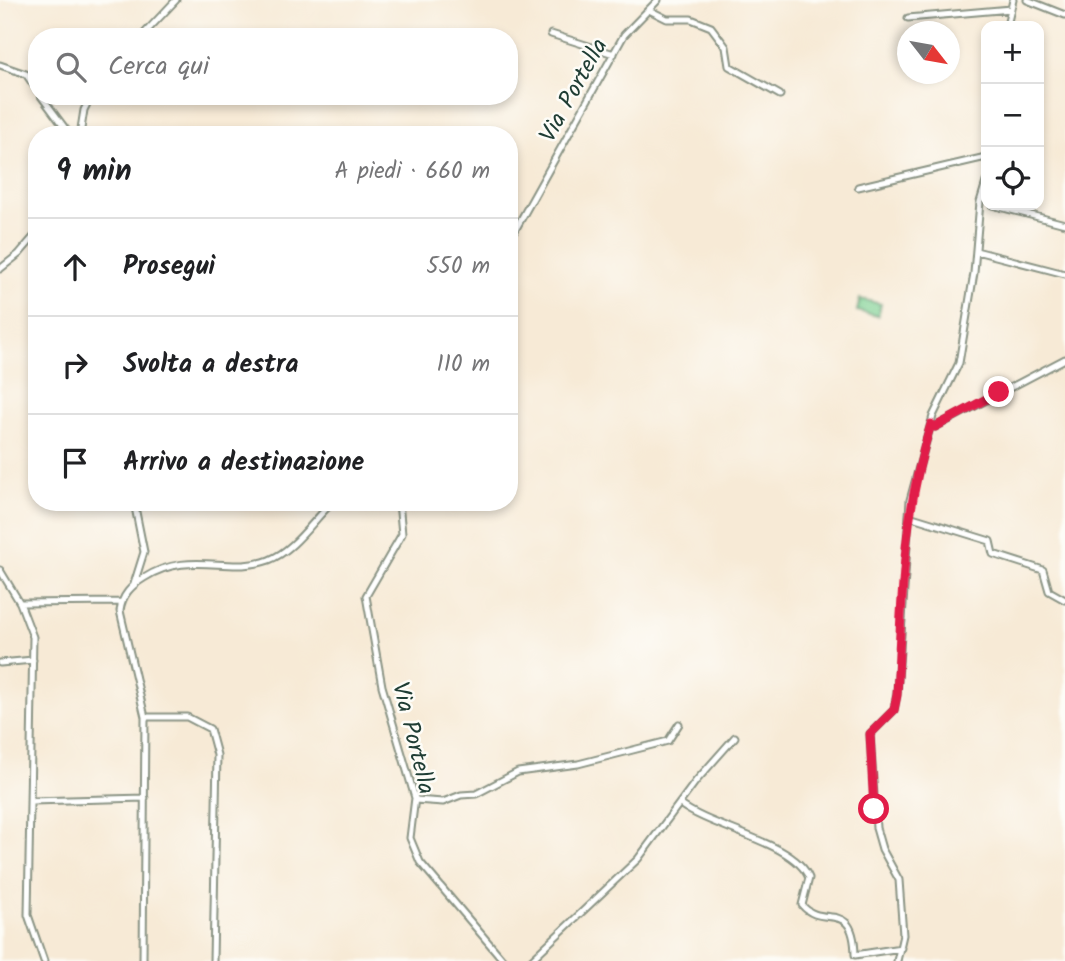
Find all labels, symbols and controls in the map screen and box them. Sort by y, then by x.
north arrow [897,21,960,84]
map controls [981,21,1044,210]
button: + [981,21,1044,84]
search box [28,28,518,105]
street label: Via Portella [530,31,619,150]
text: Cerca qui [108,46,209,88]
icon: search [52,48,90,86]
button: − [981,84,1044,147]
button: locate [981,147,1044,210]
text: 9 min [56,148,132,196]
text: A piedi · 660 m [335,154,490,190]
text: Prosegui [123,246,215,288]
icon: ahead [56,248,94,286]
text: 550 m [426,249,490,285]
text: Svolta a destra [123,344,299,386]
icon: right [56,346,94,384]
text: 110 m [437,347,490,383]
route end [983,376,1014,407]
text: Arrivo a destinazione [123,442,364,484]
icon: arrive [56,444,94,482]
street label: Via Portella [380,678,445,799]
route start [858,793,889,824]

